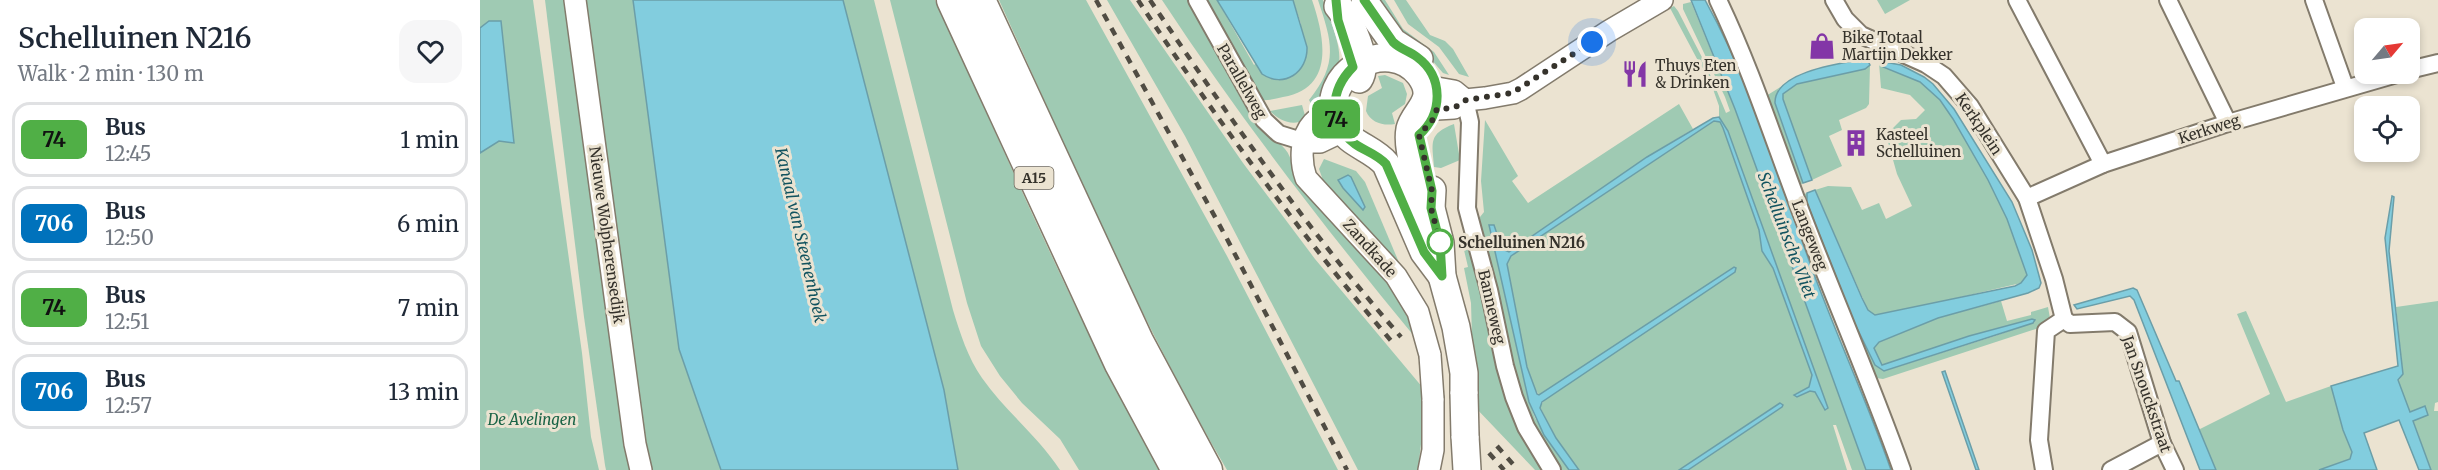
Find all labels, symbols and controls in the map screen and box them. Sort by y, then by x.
north arrow [2354,18,2420,84]
map controls [2354,18,2420,162]
text: Schelluinen N216 [18,20,252,56]
button: heart [399,20,462,83]
your location [1577,27,1607,57]
place label: Bike Totaal Martijn Dekker [1842,28,1953,64]
shop icon: Bike Totaal Martijn Dekker [1807,31,1837,61]
street label: Parallelweg [1213,40,1271,122]
place label: Thuys Eten & Drinken [1655,56,1737,92]
restaurant icon: Thuys Eten & Drinken [1620,59,1650,89]
text: Walk · 2 min · 130 m [18,61,204,86]
street label: Kerkplein [1951,89,2007,159]
button: locate [2354,96,2420,162]
line badge: 74 [1309,100,1363,138]
text: 74 [1324,106,1348,133]
street label: Kerkweg [2176,110,2242,148]
text: Bus [105,113,146,141]
place label: Kasteel Schelluinen [1876,125,1961,161]
text: 74 [42,126,66,153]
text: 1 min [400,126,459,154]
building icon: Kasteel Schelluinen [1841,128,1871,158]
text: 12:45 [105,141,151,166]
street label: Nieuwe Wolpherensedijk [585,145,629,325]
water label: Kanaal van Steenenhoek [771,145,831,325]
road number: A15 [1014,167,1054,189]
water label: Schelluinsche Vliet [1754,169,1820,301]
text: Bus [105,197,146,225]
street label: Langeweg [1788,197,1832,273]
text: 706 [35,210,73,237]
text: 6 min [397,210,459,238]
street label: Zandkade [1339,215,1401,281]
text: 12:50 [105,225,154,250]
marker: Schelluinen N216 [1427,229,1453,255]
place label: Schelluinen N216 [1458,233,1585,252]
street label: Banneweg [1474,268,1510,346]
text: Bus [105,281,146,309]
text: 74 [42,294,66,321]
text: 7 min [398,294,459,322]
text: 12:51 [105,309,149,334]
street label: Jan Snouckstraat [2118,332,2176,455]
text: Bus [105,365,146,393]
text: 706 [35,378,73,405]
text: 13 min [388,378,459,406]
text: 12:57 [105,393,152,418]
park label: De Avelingen [487,410,576,429]

